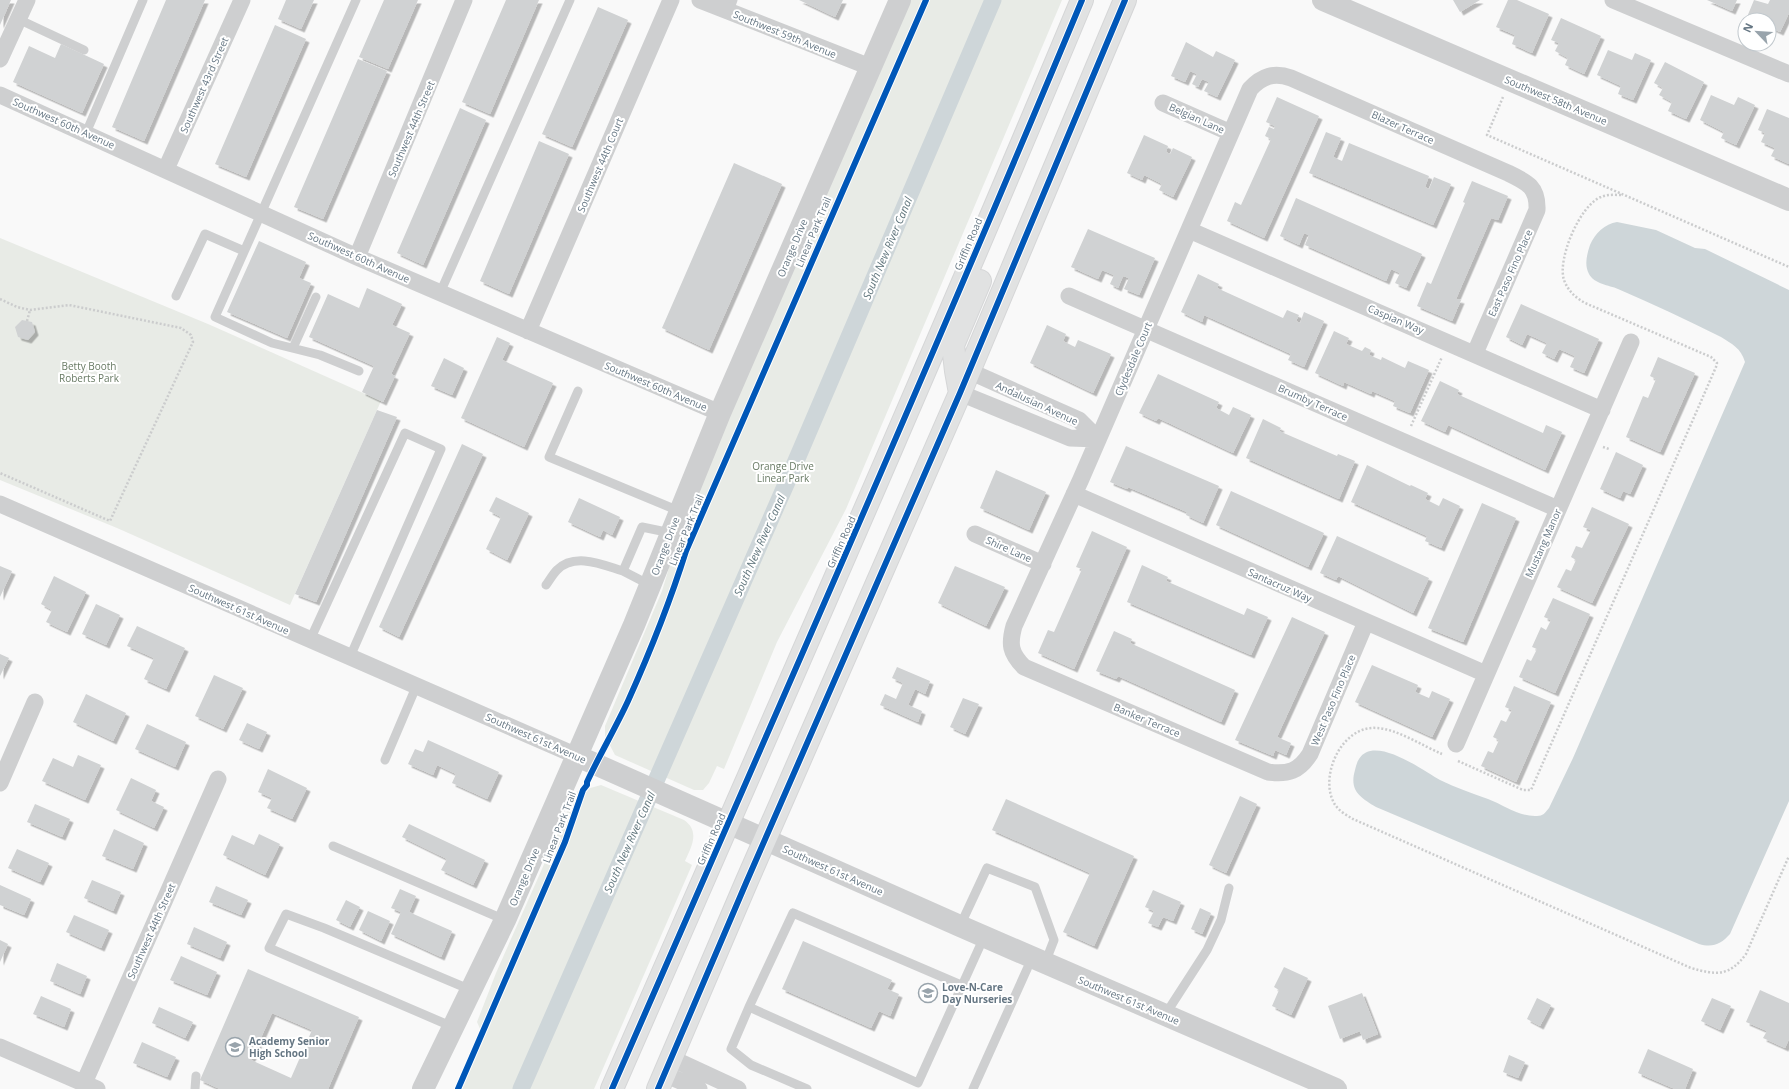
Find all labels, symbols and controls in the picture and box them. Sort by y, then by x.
street label: Southwest 59th Avenue [731,7,839,61]
north arrow [1737,12,1777,52]
text: N [1739,20,1756,35]
street label: Southwest 43rd Street [176,34,232,135]
street label: Southwest 58th Avenue [1503,72,1610,128]
street label: Southwest 44th Street [384,78,438,179]
street label: Southwest 60th Avenue [11,94,118,152]
street label: Belgian Lane [1167,100,1227,137]
street label: Blazer Terrace [1370,107,1437,147]
street label: Southwest 44th Court [574,115,626,214]
water label: South New River Canal [859,194,915,301]
street label: Linear Park Trail [792,195,834,269]
street label: Griffin Road [951,216,985,272]
street label: Orange Drive [774,217,811,279]
street label: East Paso Fino Place [1485,227,1536,319]
street label: Southwest 60th Avenue [306,228,413,286]
street label: Caspian Way [1366,301,1427,337]
street label: Clydesdale Court [1111,320,1155,398]
street label: Southwest 60th Avenue [603,358,710,414]
park label: Betty Booth Roberts Park [59,359,120,385]
street label: Andalusian Avenue [994,378,1081,428]
street label: Brumby Terrace [1276,380,1350,424]
park label: Orange Drive Linear Park [752,459,814,485]
street label: Linear Park Trail [665,492,707,568]
water label: South New River Canal [730,492,788,598]
street label: Mustang Manor [1522,506,1564,580]
street label: Orange Drive [647,514,683,577]
street label: Griffin Road [823,514,859,570]
street label: Shire Lane [984,533,1035,566]
street label: Santacruz Way [1246,565,1315,606]
street label: Southwest 61st Avenue [186,580,292,638]
street label: West Paso Fino Place [1307,652,1359,748]
street label: Banker Terrace [1112,700,1183,740]
street label: Southwest 61st Avenue [483,709,589,767]
street label: Linear Park Trail [539,789,579,865]
water label: South New River Canal [600,789,658,895]
street label: Griffin Road [693,811,729,867]
street label: Southwest 61st Avenue [780,841,886,899]
street label: Orange Drive [506,846,543,908]
street label: Southwest 44th Street [124,881,179,981]
street label: Southwest 61st Avenue [1076,972,1182,1028]
place label: Love-N-Care Day Nurseries [942,980,1012,1006]
school or university icon: Love-N-Care Day Nurseries [917,982,939,1004]
place label: Academy Senior High School [249,1034,330,1060]
school or university icon: Academy Senior High School [224,1036,246,1058]

